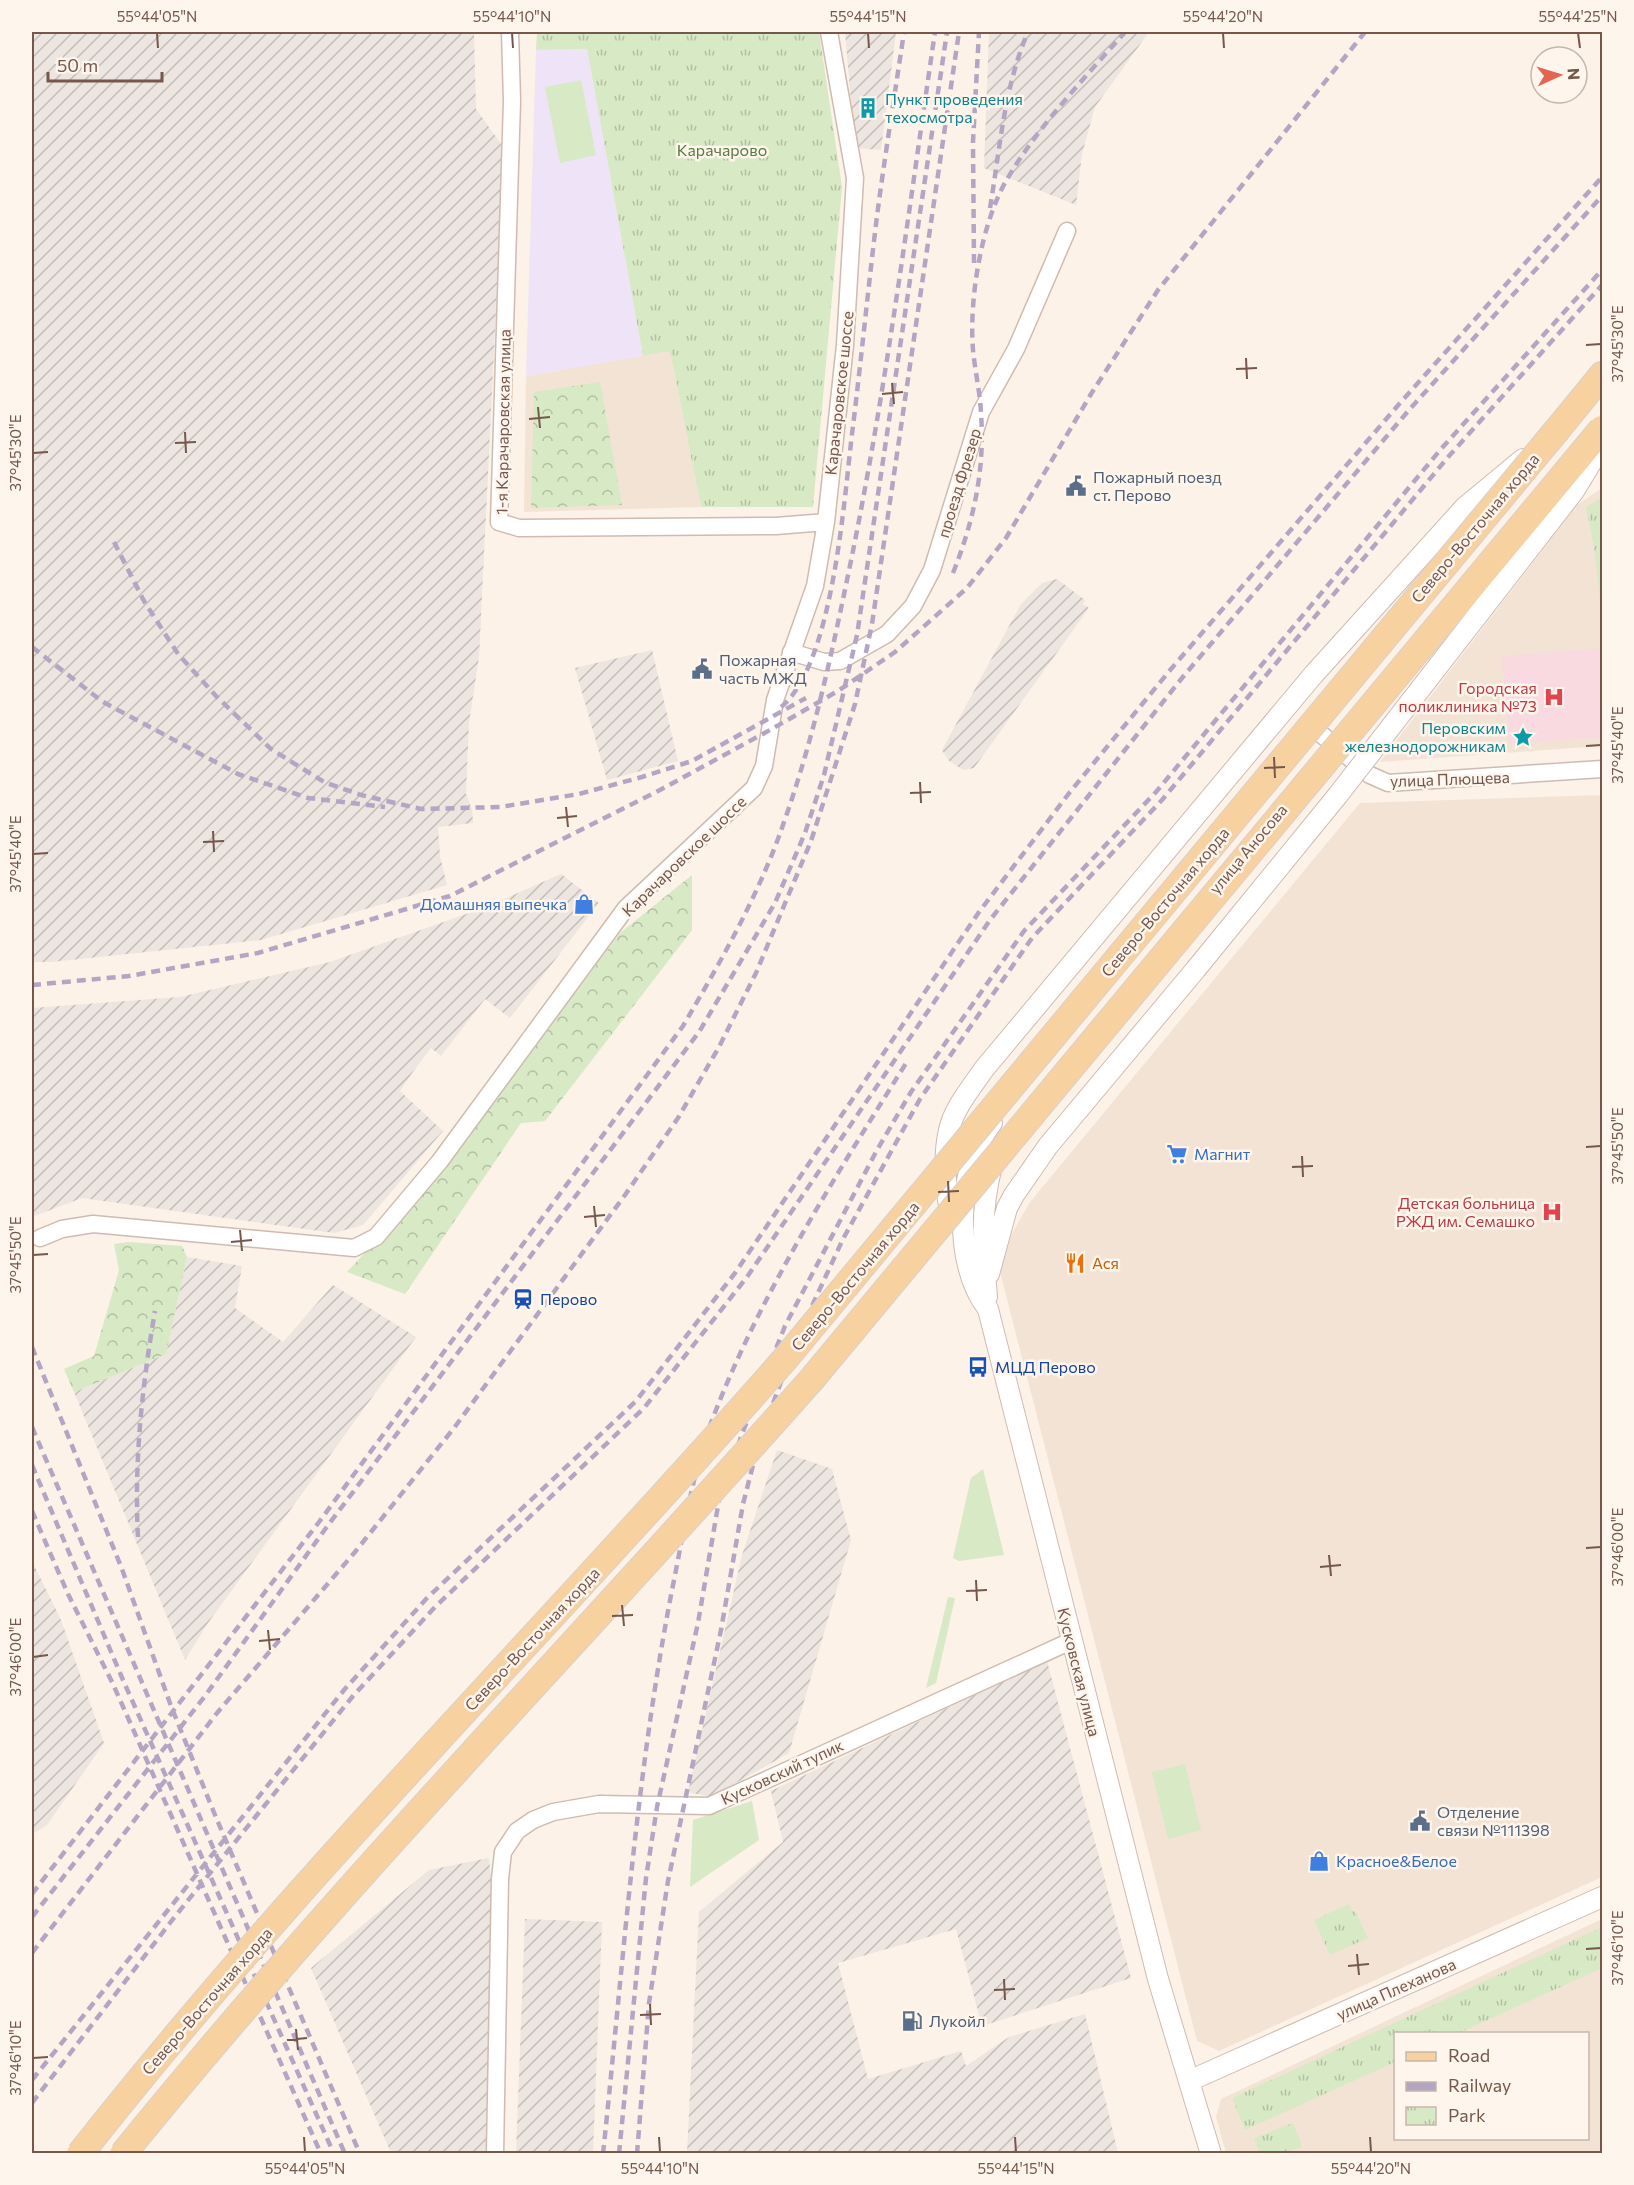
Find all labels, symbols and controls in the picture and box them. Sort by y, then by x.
text: 55°44'05"N [117,7,197,25]
text: 55°44'10"N [473,7,551,25]
text: 55°44'15"N [829,7,907,25]
text: 55°44'20"N [1183,7,1263,25]
text: 55°44'25"N [1538,7,1618,25]
scale bar [48,45,162,83]
north arrow [1529,45,1589,105]
text: 50 m [57,54,98,76]
text: N [1565,67,1584,81]
place label: Пункт проведения техосмотра [885,89,1023,126]
building icon: Пункт проведения техосмотра [856,96,880,120]
park label: Карачарово [677,140,767,159]
text: 37°45'30"E [1608,305,1626,383]
street label: Карачаровское шоссе [820,310,857,476]
street label: 1-я Карачаровская улица [491,329,514,515]
text: 37°45'30"E [6,414,24,492]
street label: проезд Фрезер [933,426,984,540]
street label: Северо-Восточная хорда [1407,449,1543,606]
place label: Пожарный поезд ст. Перово [1093,467,1222,504]
public building icon: Пожарный поезд ст. Перово [1064,474,1088,498]
place label: Пожарная часть МЖД [719,650,807,687]
public building icon: Пожарная часть МЖД [690,657,714,681]
place label: Городская поликлиника №73 [1399,678,1537,715]
hospital icon: Городская поликлиника №73 [1542,685,1566,709]
text: 37°45'40"E [1608,706,1626,784]
place label: Перовским железнодорожникам [1345,718,1506,755]
place icon: Перовским железнодорожникам [1511,725,1535,749]
street label: улица Плющева [1390,767,1510,790]
street label: Карачаровское шоссе [618,791,750,920]
street label: улица Аносова [1205,800,1291,897]
text: 37°45'40"E [6,815,24,893]
street label: Северо-Восточная хорда [1097,823,1233,980]
shop icon: Домашняя выпечка [572,892,596,916]
place label: Домашняя выпечка [420,894,567,913]
text: 37°45'50"E [1608,1107,1626,1185]
supermarket icon: Магнит [1165,1142,1189,1166]
place label: Магнит [1194,1144,1251,1163]
place label: Детская больница РЖД им. Семашко [1396,1193,1535,1230]
street label: Северо-Восточная хорда [787,1197,923,1354]
hospital icon: Детская больница РЖД им. Семашко [1540,1200,1564,1224]
text: 37°45'50"E [6,1216,24,1294]
restaurant icon: Ася [1063,1251,1087,1275]
place label: Ася [1092,1253,1119,1272]
station icon: Перово [511,1287,535,1311]
place label: Перово [540,1289,597,1308]
bus stop icon: МЦД Перово [966,1355,990,1379]
place label: МЦД Перово [995,1357,1096,1376]
text: 37°46'00"E [1608,1508,1626,1586]
street label: Северо-Восточная хорда [460,1563,603,1714]
street label: Кусковская улица [1054,1605,1105,1738]
text: 37°46'00"E [6,1618,24,1696]
street label: Кусковский тупик [718,1735,846,1808]
place label: Отделение связи №111398 [1437,1802,1550,1839]
public building icon: Отделение связи №111398 [1408,1809,1432,1833]
shop icon: Красное&Белое [1307,1849,1331,1873]
place label: Красное&Белое [1336,1851,1457,1870]
text: 37°46'10"E [1608,1910,1626,1986]
street label: Северо-Восточная хорда [137,1923,276,2078]
street label: улица Плеханова [1333,1954,1458,2023]
fuel station icon: Лукойл [900,2009,924,2033]
place label: Лукойл [929,2011,985,2030]
text: 37°46'10"E [6,2020,24,2096]
legend [1394,2032,1589,2140]
text: Road [1448,2044,1490,2066]
text: Railway [1448,2074,1511,2096]
text: Park [1448,2104,1486,2126]
text: 55°44'05"N [265,2159,345,2177]
text: 55°44'10"N [621,2159,699,2177]
text: 55°44'15"N [977,2159,1055,2177]
text: 55°44'20"N [1331,2159,1411,2177]

